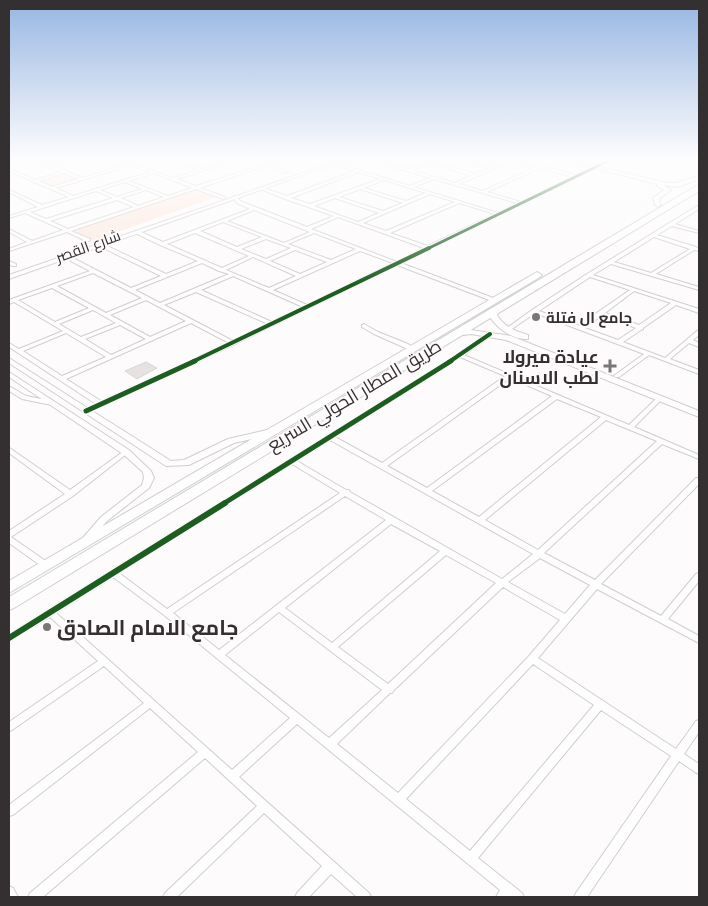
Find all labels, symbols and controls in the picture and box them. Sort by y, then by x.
street label: شارع القصر [52,225,124,269]
place label: جامع ال فتلة [546,308,632,328]
marker: جامع ال فتلة [530,311,542,323]
street label: طريق المطار الحولي السريع [263,335,447,459]
place label: عيادة ميرولا لطب الاسنان [499,346,599,388]
marker: عيادة ميرولا لطب الاسنان [603,359,617,373]
place label: جامع الامام الصادق [57,615,238,642]
marker: جامع الامام الصادق [41,621,53,633]

